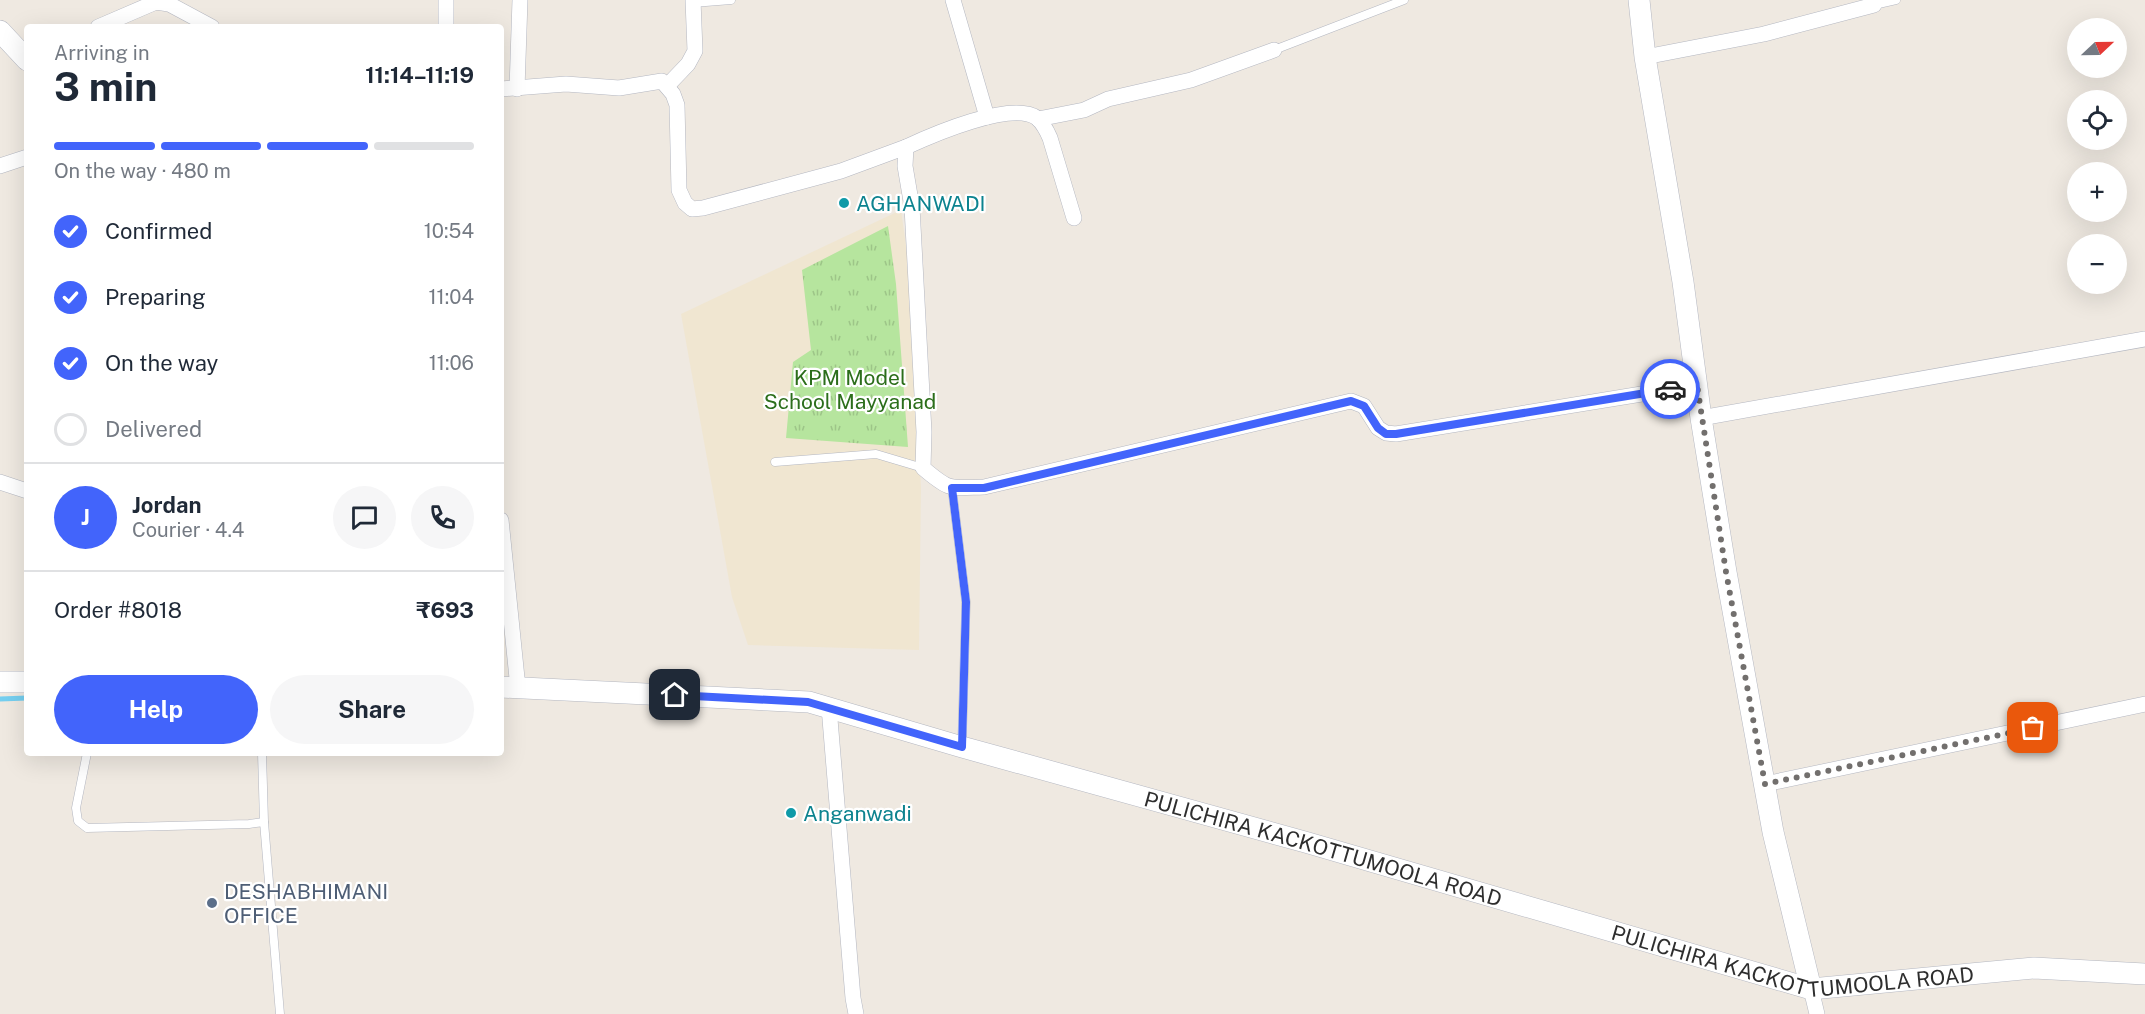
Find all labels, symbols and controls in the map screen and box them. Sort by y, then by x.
north arrow [2067,18,2127,78]
map controls [2067,18,2127,294]
text: Arriving in [54,41,149,65]
text: 11:14–11:19 [365,62,474,88]
text: 3 min [54,64,157,110]
button: locate [2067,90,2127,150]
text: On the way · 480 m [54,159,231,183]
button: + [2067,162,2127,222]
place label: AGHANWADI [856,191,985,216]
marker: AGHANWADI [837,196,851,210]
icon: check [54,215,87,248]
text: Confirmed [105,218,212,244]
text: 10:54 [424,219,474,243]
button: − [2067,234,2127,294]
icon: check [54,281,87,314]
text: Preparing [105,284,206,310]
text: 11:04 [428,285,474,309]
icon: check [54,347,87,380]
text: On the way [105,350,218,376]
text: 11:06 [429,351,474,375]
courier [1640,359,1700,419]
park label: KPM Model School Mayyanad [764,365,936,414]
icon: car [1654,373,1687,406]
text: Delivered [105,416,202,442]
button: chat [333,486,396,549]
button: phone [411,486,474,549]
text: Jordan [132,492,201,518]
text: J [81,504,90,530]
text: Courier · 4.4 [132,518,244,542]
text: Order #8018 [54,597,182,623]
text: ₹693 [416,597,474,623]
pin [649,669,700,720]
button: Help [54,675,258,744]
button: Share [270,675,474,744]
icon: home [658,678,691,711]
pin [2007,702,2058,753]
icon: bag [2016,711,2049,744]
street label: PULICHIRA KACKOTTUMOOLA ROAD [1142,786,1505,911]
place label: Anganwadi [803,801,912,826]
marker: Anganwadi [784,806,798,820]
place label: DESHABHIMANI OFFICE [224,879,388,928]
marker: DESHABHIMANI OFFICE [205,896,219,910]
street label: PULICHIRA KACKOTTUMOOLA ROAD [1609,919,1975,1002]

